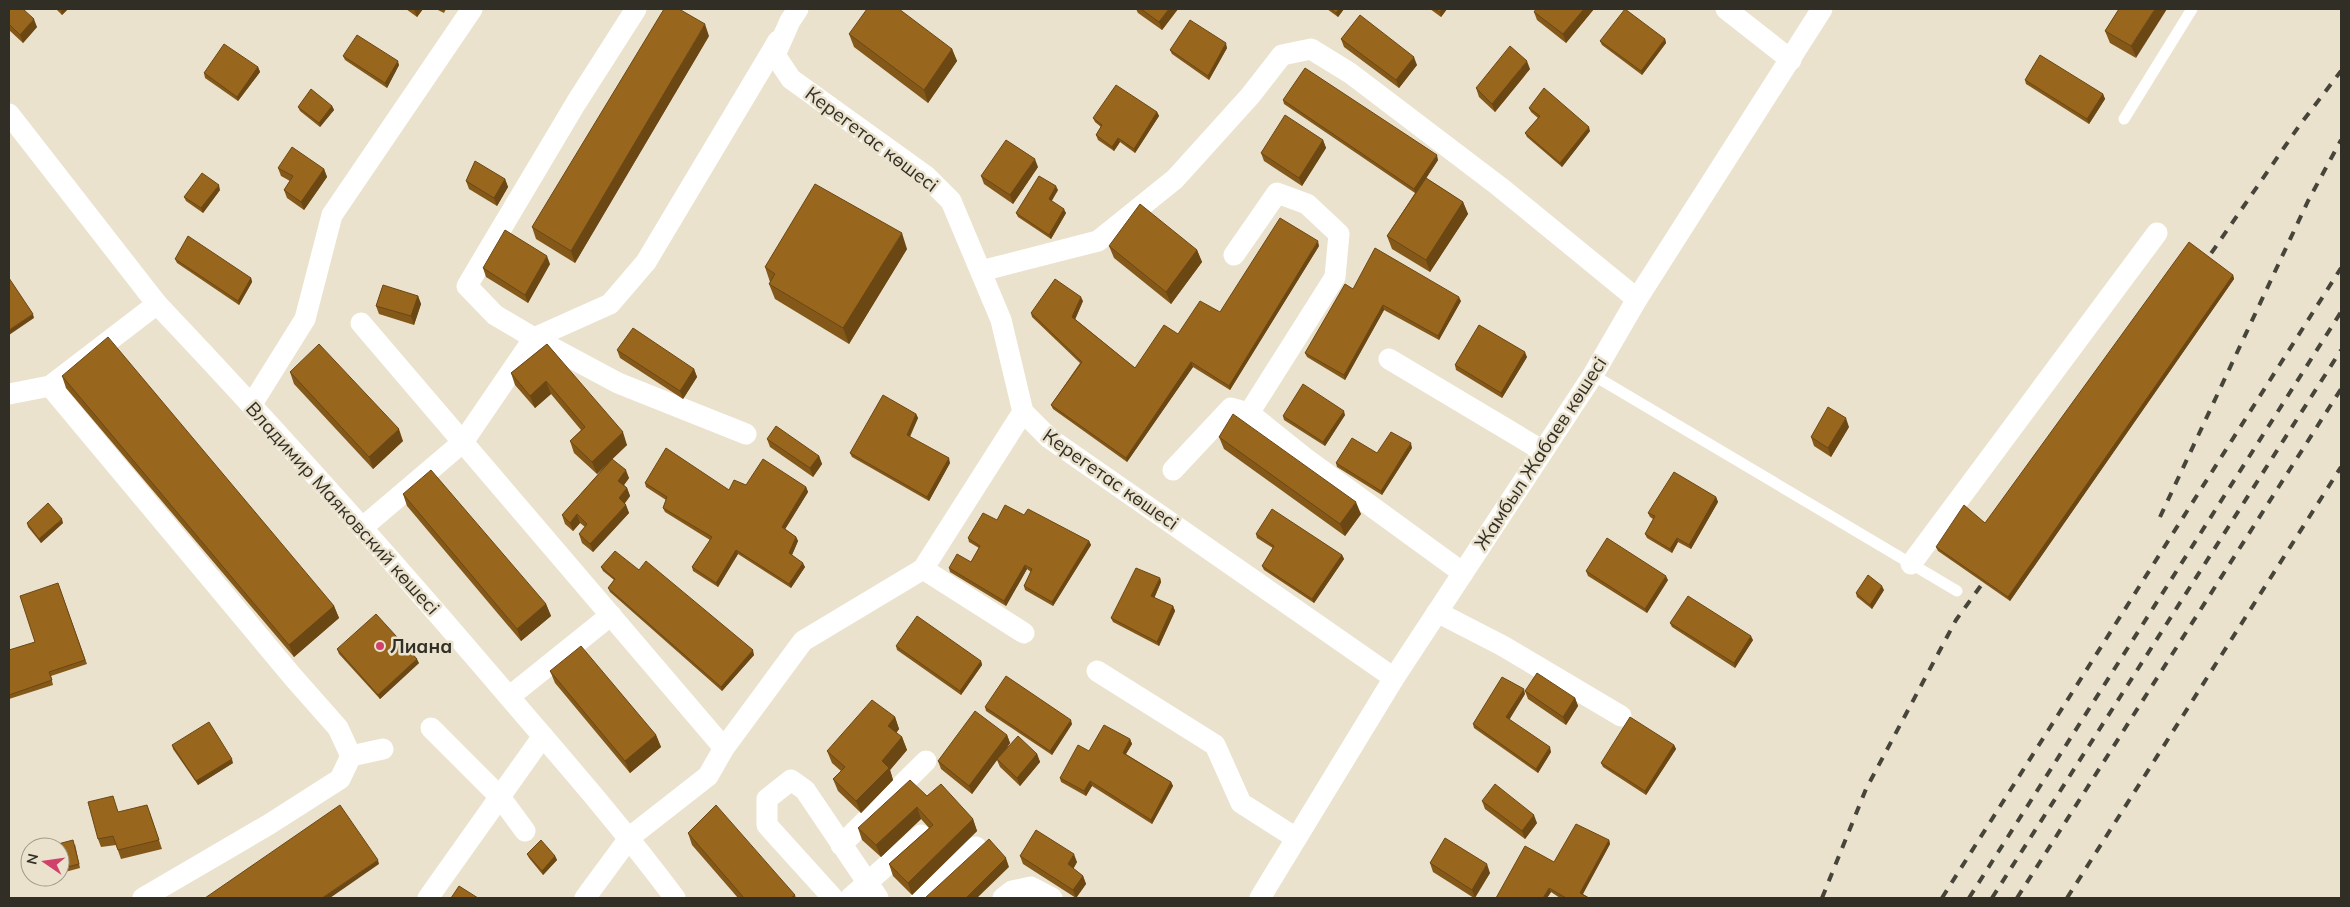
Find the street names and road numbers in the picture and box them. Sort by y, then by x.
street label: Керегетас көшесі [801,81,943,197]
street label: Жамбыл Жабаев көшесі [1469,352,1611,554]
street label: Владимир Маяковский көшесі [241,397,445,619]
street label: Керегетас көшесі [1038,423,1184,535]

